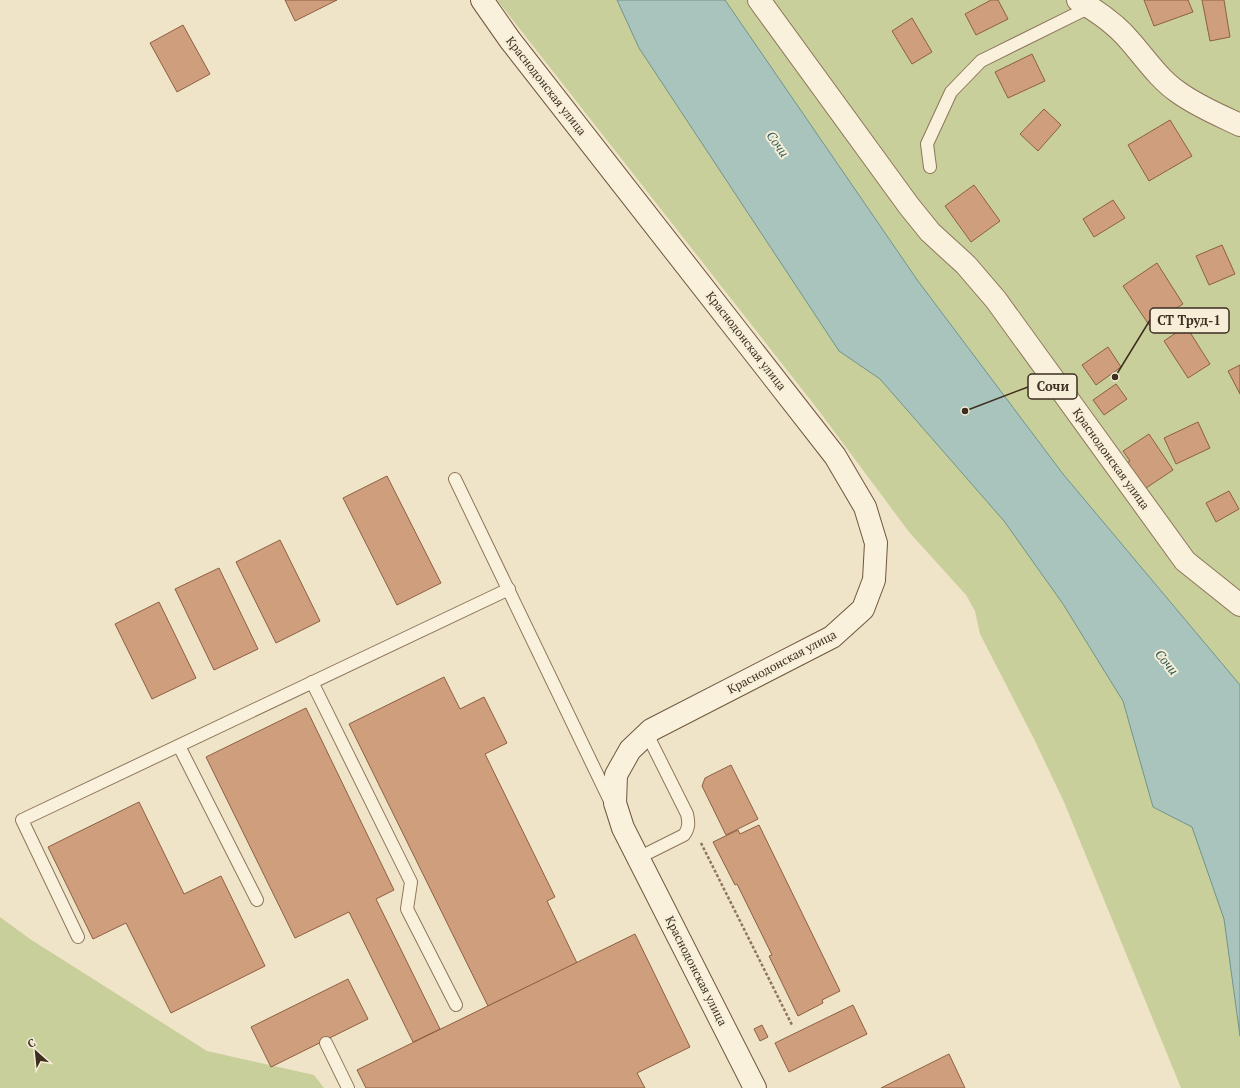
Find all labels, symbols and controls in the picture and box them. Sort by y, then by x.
street label: Краснодонская улица [503,33,590,138]
water label: Сочи [763,127,793,161]
street label: Краснодонская улица [703,288,790,393]
callout: СТ Труд-1 [1150,308,1229,333]
text: СТ Труд-1 [1157,311,1221,329]
callout: Сочи [1028,374,1077,399]
text: Сочи [1037,377,1069,395]
street label: Краснодонская улица [1070,405,1153,512]
street label: Краснодонская улица [725,626,839,697]
water label: Сочи [1151,645,1183,679]
street label: Краснодонская улица [662,913,731,1028]
north arrow [16,1032,56,1072]
text: С [25,1035,38,1051]

